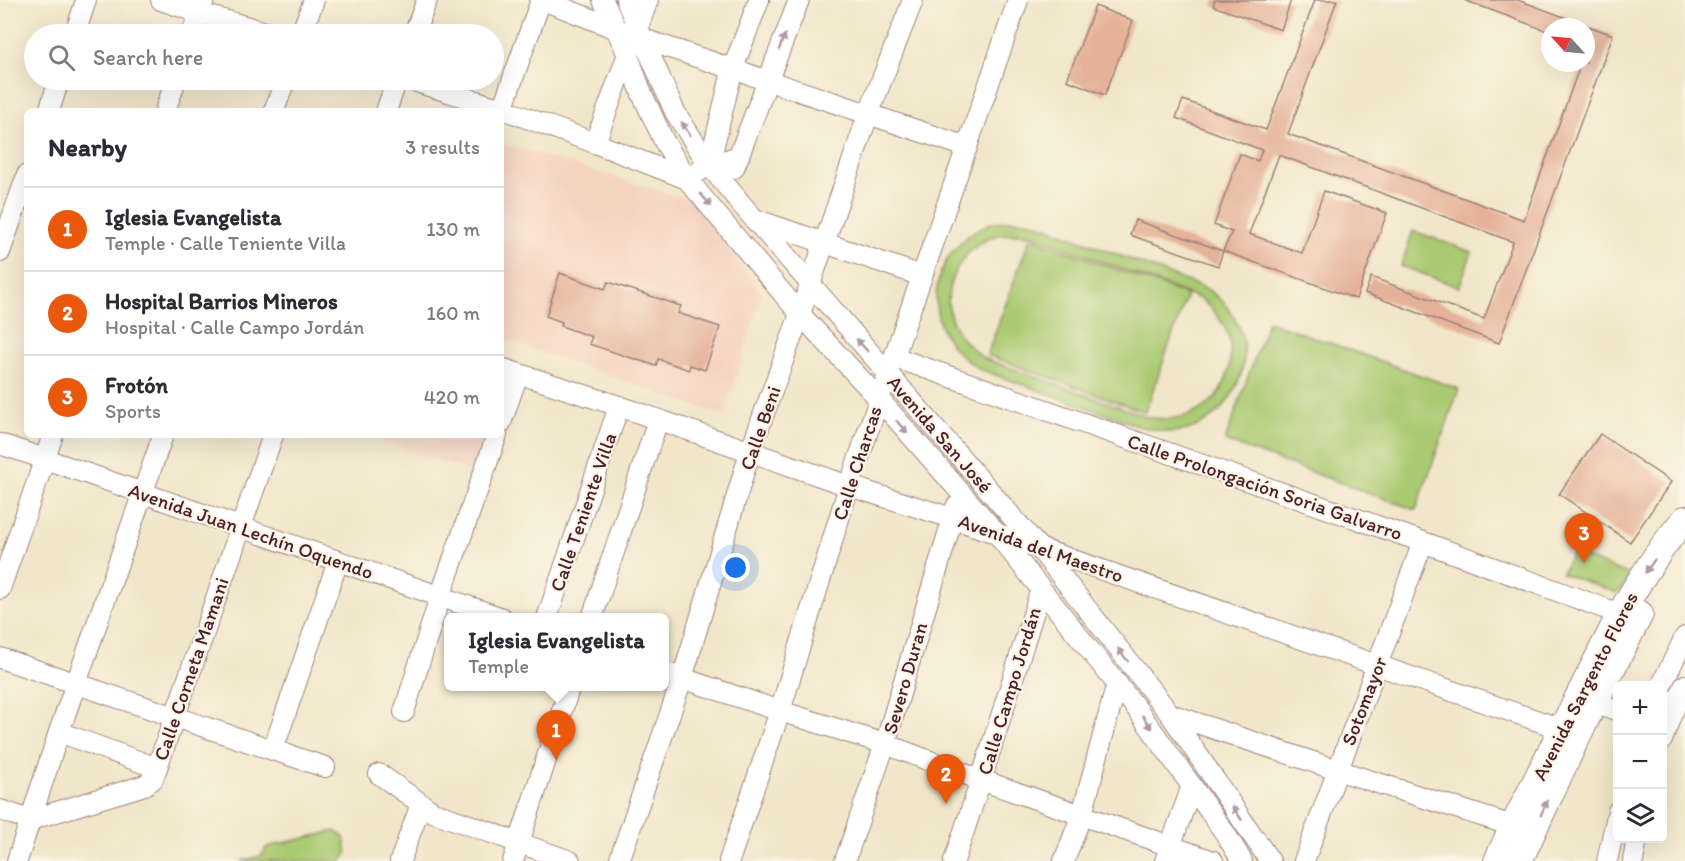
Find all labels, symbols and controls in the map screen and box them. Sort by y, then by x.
north arrow [1541,18,1595,72]
search box [24,24,504,90]
one-way arrow [778,33,787,51]
icon: search [45,41,78,74]
text: Search here [93,44,203,71]
one-way arrow [681,121,692,137]
text: Nearby [48,131,127,163]
text: 3 results [405,135,480,159]
one-way arrow [699,192,712,207]
text: Iglesia Evangelista [105,204,281,231]
text: 1 [63,217,72,241]
text: 130 m [426,217,480,241]
text: Temple · Calle Teniente Villa [105,231,346,255]
text: Hospital Barrios Mineros [105,288,338,315]
text: 2 [62,301,73,325]
text: 160 m [427,301,480,325]
text: Hospital · Calle Campo Jordán [105,315,364,339]
one-way arrow [856,337,869,353]
street label: Avenida San José [882,370,998,498]
text: Frotón [105,372,168,399]
street label: Calle Beni [734,383,786,473]
text: 3 [62,385,73,409]
text: 420 m [424,385,480,409]
text: Sports [105,399,161,423]
street label: Calle Charcas [827,403,887,523]
one-way arrow [895,419,908,434]
street label: Calle Teniente Villa [545,429,621,595]
street label: Calle Prolongación Soria Galvarro [1124,429,1406,545]
street label: Avenida Juan Lechín Oquendo [125,478,377,584]
street label: Avenida del Maestro [955,508,1127,588]
pin: 3 [1564,514,1604,563]
your location [721,553,750,582]
one-way arrow [1645,558,1656,574]
street label: Calle Corneta Mamani [148,574,234,764]
street label: Avenida Sargento Flores [1527,588,1643,784]
street label: Calle Campo Jordán [972,604,1046,778]
popup [444,613,669,691]
street label: Severo Duran [878,619,932,737]
text: Iglesia Evangelista [468,627,645,654]
one-way arrow [1118,647,1130,662]
street label: Sotomayor [1336,653,1392,749]
text: Temple [468,654,529,678]
map controls [1613,681,1667,843]
button: + [1613,681,1667,735]
pin: 1 [536,710,576,760]
one-way arrow [1141,714,1153,730]
button: − [1613,735,1667,789]
pin: 2 [926,754,966,804]
button: layers [1613,789,1667,843]
one-way arrow [1539,800,1548,817]
one-way arrow [1232,804,1243,821]

